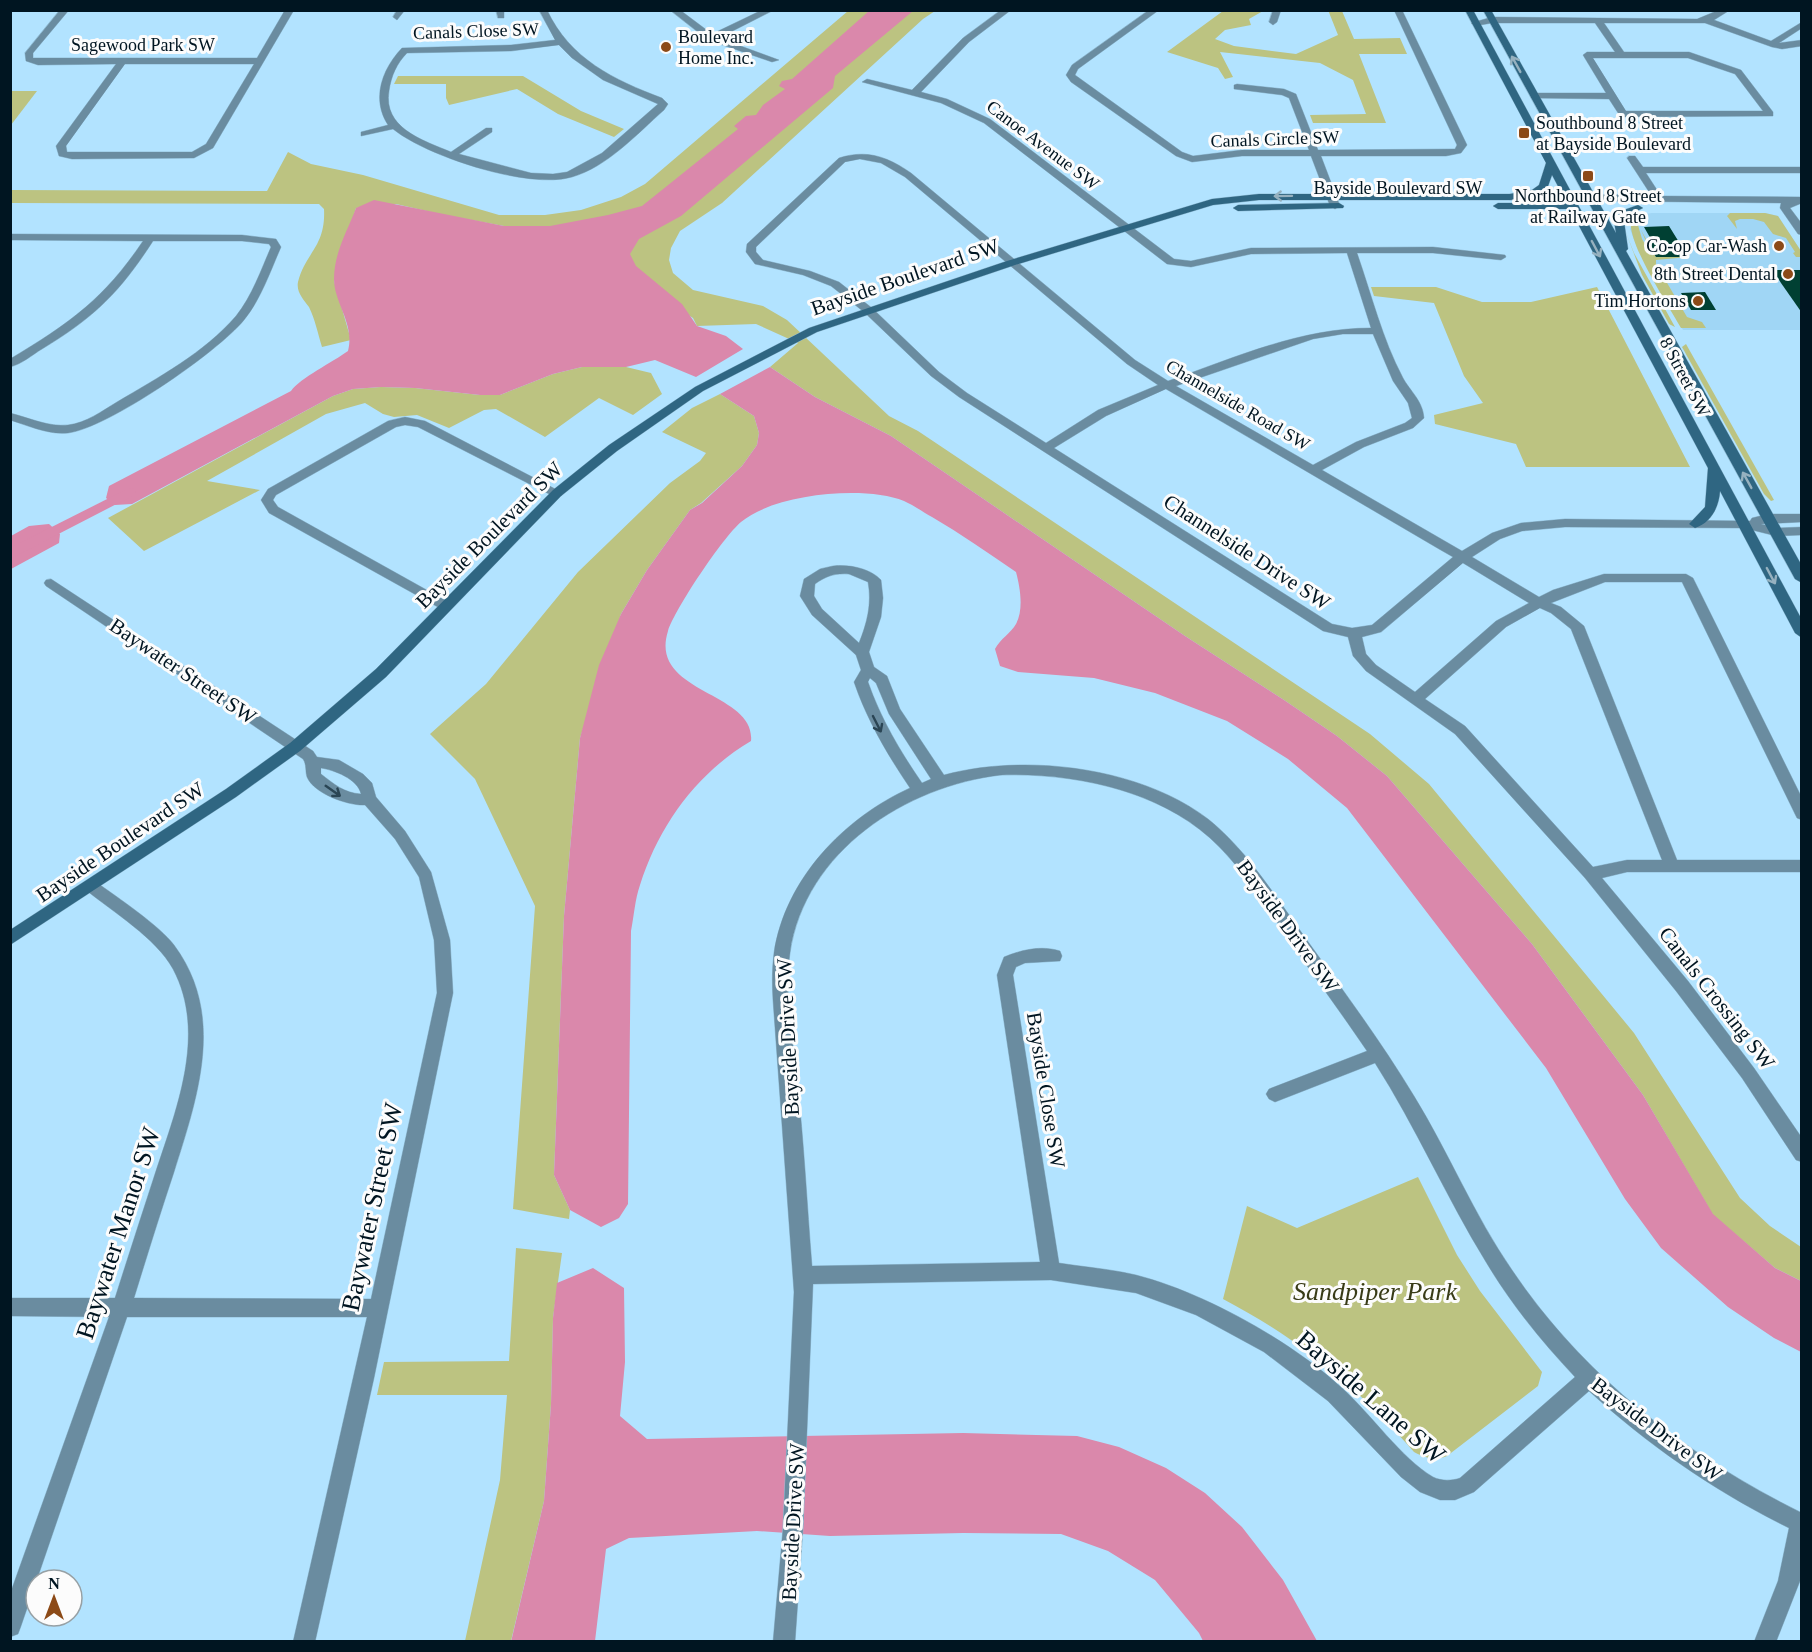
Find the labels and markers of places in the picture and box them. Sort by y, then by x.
place label: Boulevard Home Inc. [678,27,754,68]
marker: Boulevard Home Inc. [659,40,673,54]
place label: Southbound 8 Street at Bayside Boulevard [1536,113,1691,154]
marker: Southbound 8 Street at Bayside Boulevard [1517,126,1531,140]
marker: Northbound 8 Street at Railway Gate [1581,169,1595,183]
place label: Northbound 8 Street at Railway Gate [1515,186,1661,227]
place label: Co-op Car-Wash [1646,236,1767,256]
marker: Co-op Car-Wash [1772,239,1786,253]
place label: 8th Street Dental [1654,264,1776,284]
marker: 8th Street Dental [1781,267,1795,281]
place label: Tim Hortons [1594,291,1686,311]
marker: Tim Hortons [1691,294,1705,308]

